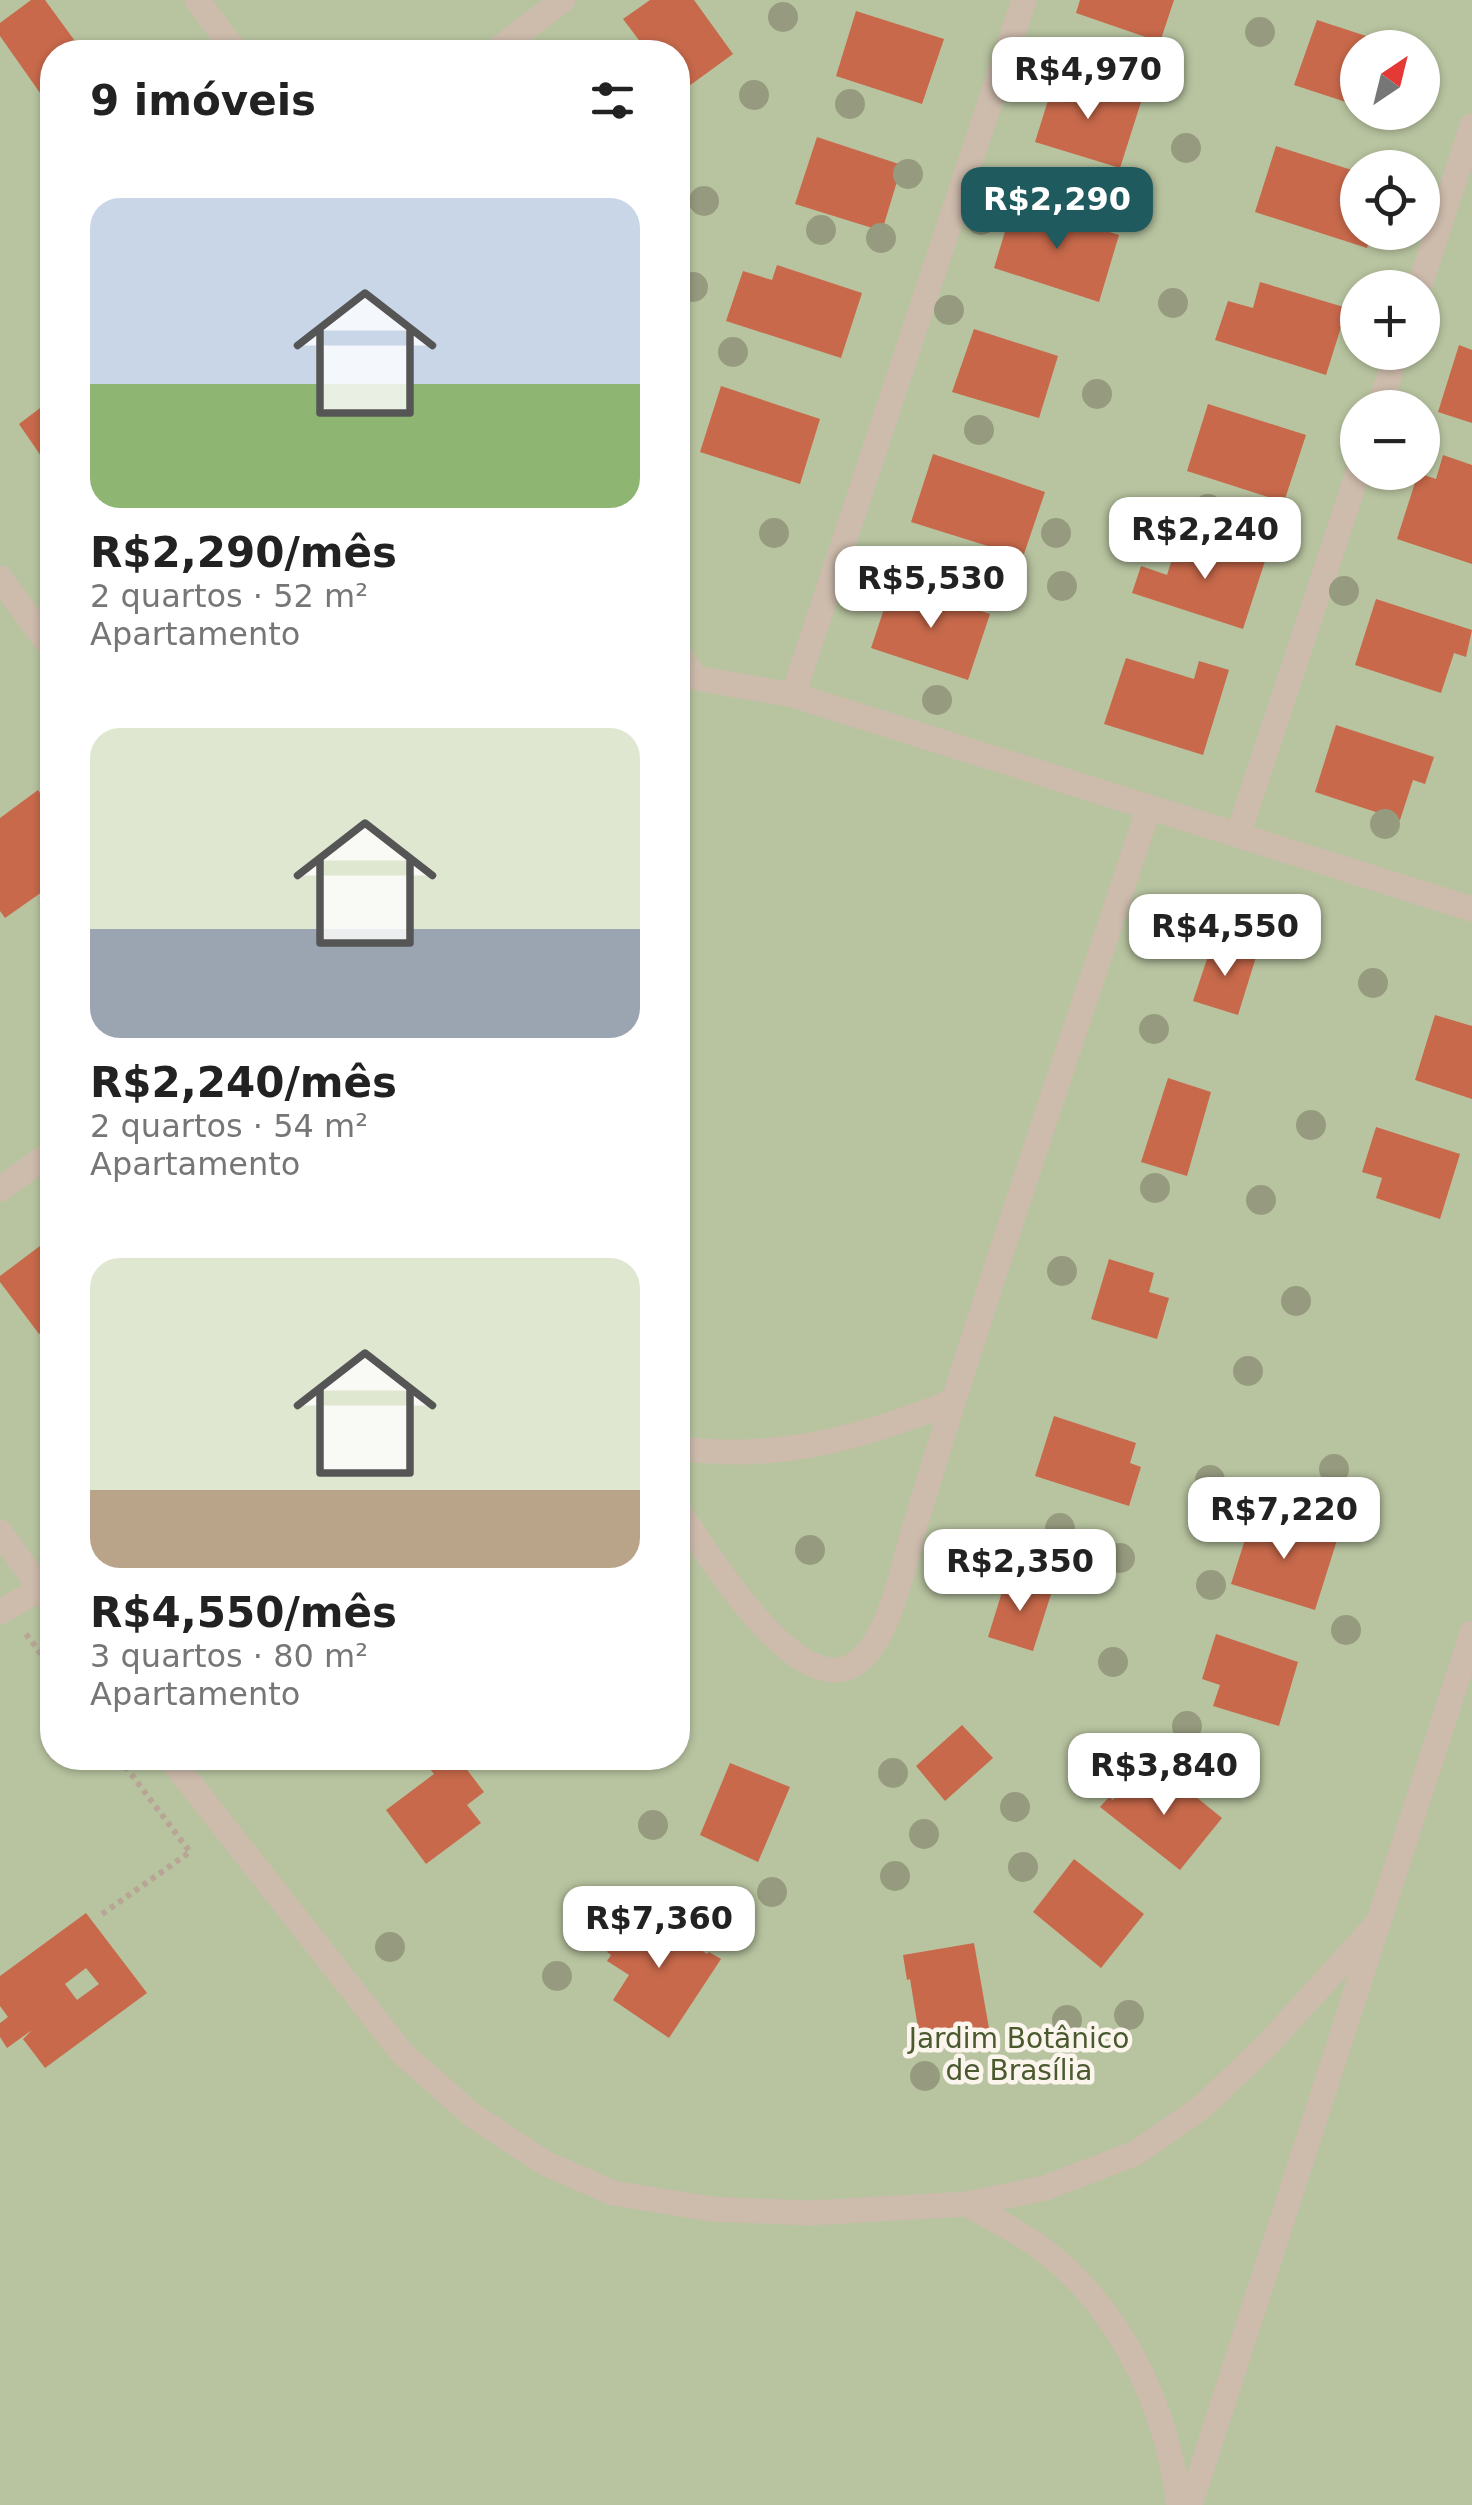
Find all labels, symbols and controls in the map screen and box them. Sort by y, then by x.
north arrow [1340,30,1440,130]
map controls [1340,30,1440,490]
pin: R$4,970 [996,37,1180,122]
text: R$4,970 [1014,50,1162,88]
icon: filters [585,73,640,128]
text: 9 imóveis [90,76,316,125]
button: locate [1340,150,1440,250]
pin: R$2,290 [965,167,1149,252]
text: R$2,290 [983,180,1131,218]
icon: home [275,263,455,443]
button: + [1340,270,1440,370]
button: − [1340,390,1440,490]
pin: R$2,240 [1113,497,1297,582]
text: R$2,240 [1131,510,1279,548]
text: R$2,290/mês [90,528,397,577]
pin: R$5,530 [839,546,1023,631]
text: R$5,530 [857,559,1005,597]
text: 2 quartos · 52 m² [90,577,368,615]
text: Apartamento [90,615,300,653]
icon: home [275,793,455,973]
pin: R$4,550 [1133,894,1317,979]
text: R$4,550 [1151,907,1299,945]
text: R$2,240/mês [90,1058,397,1107]
text: 2 quartos · 54 m² [90,1107,368,1145]
text: Apartamento [90,1145,300,1183]
icon: home [275,1323,455,1503]
pin: R$7,220 [1192,1477,1376,1562]
text: R$7,220 [1210,1490,1358,1528]
pin: R$2,350 [928,1529,1112,1614]
text: R$2,350 [946,1542,1094,1580]
text: R$4,550/mês [90,1588,397,1637]
text: 3 quartos · 80 m² [90,1637,368,1675]
text: Apartamento [90,1675,300,1713]
pin: R$3,840 [1072,1733,1256,1818]
text: R$3,840 [1090,1746,1238,1784]
pin: R$7,360 [567,1886,751,1971]
text: R$7,360 [585,1899,733,1937]
park label: Jardim Botânico de Brasília [907,2022,1129,2087]

